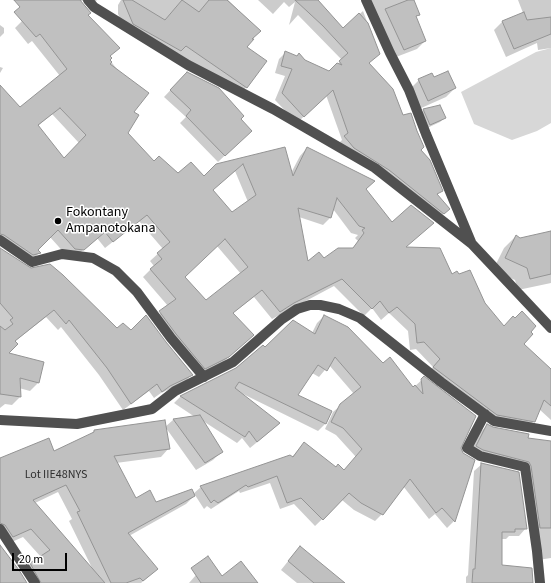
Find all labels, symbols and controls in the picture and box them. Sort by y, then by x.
place label: Fokontany Ampanotokana [66,205,156,238]
marker: Fokontany Ampanotokana [53,216,63,226]
house number: Lot IIE48NYS [25,468,87,482]
scale bar [14,545,69,571]
text: 20 m [19,551,43,568]

